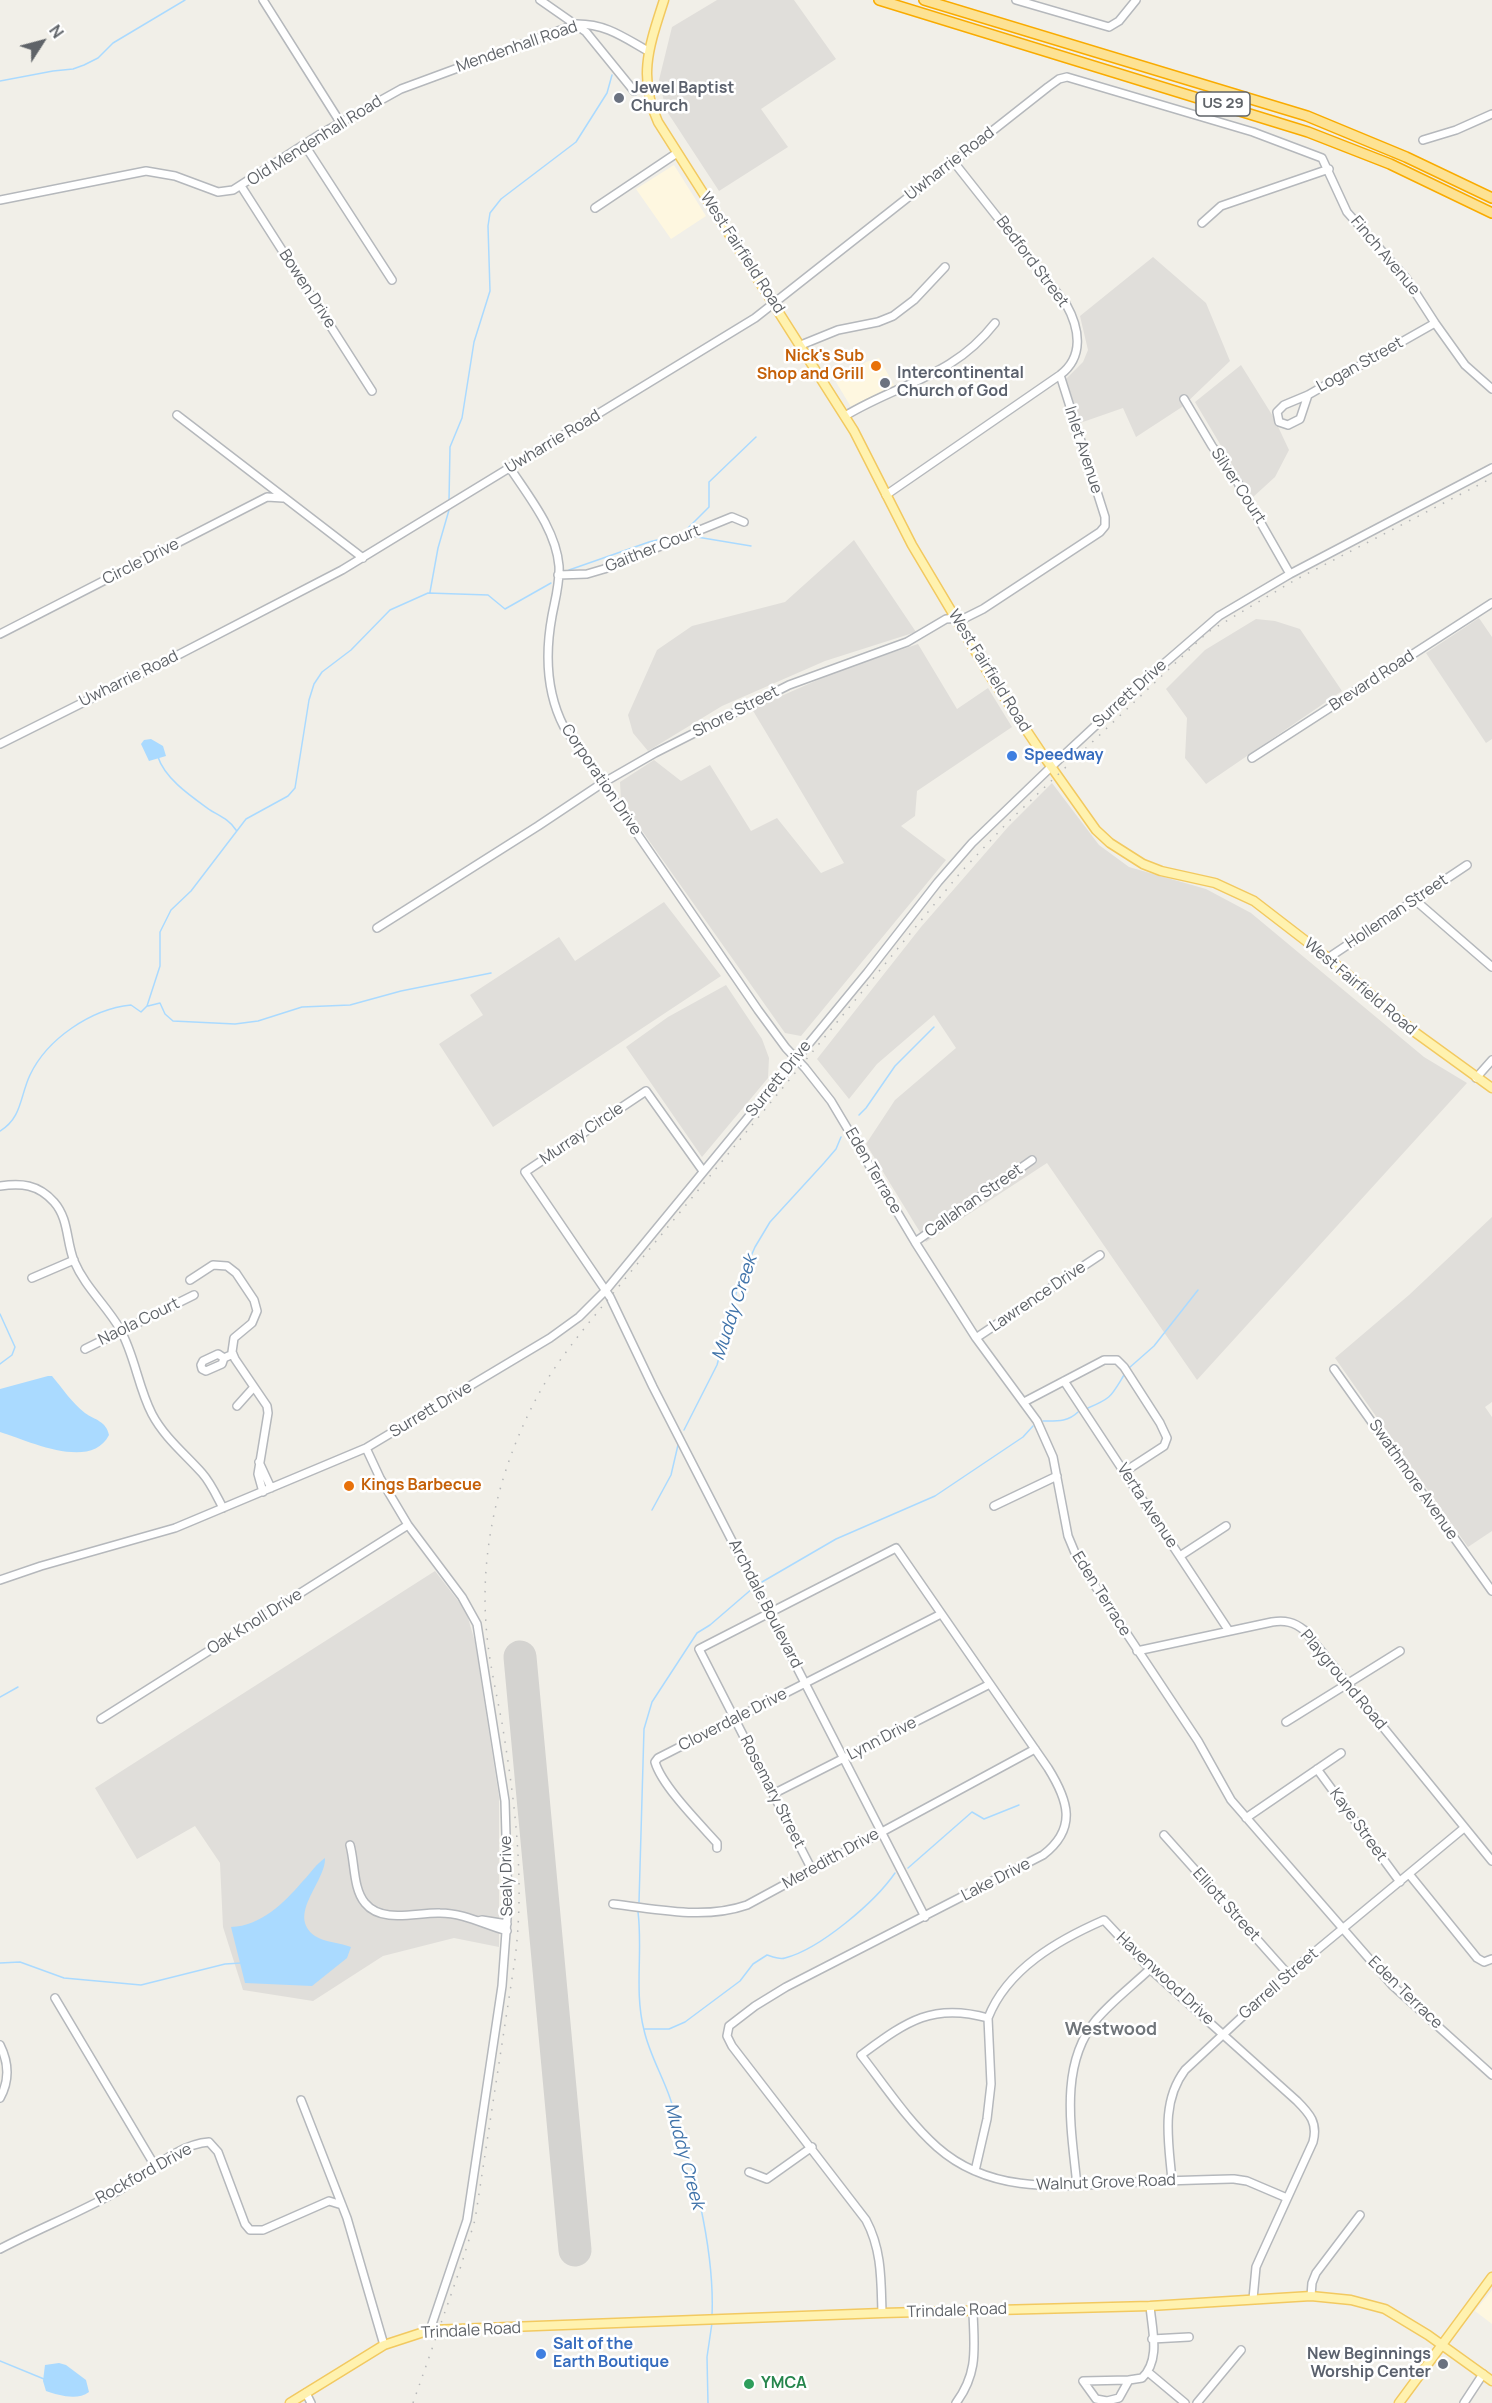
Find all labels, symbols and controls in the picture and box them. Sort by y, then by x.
north arrow [12,12,72,72]
street label: Mendenhall Road [454,17,580,77]
text: N [44,20,69,43]
place label: Jewel Baptist Church [631,79,734,117]
marker: Jewel Baptist Church [612,91,626,105]
street label: Old Mendenhall Road [244,92,386,190]
road number: US 29 [1196,92,1250,116]
street label: Uwharrie Road [902,123,998,205]
street label: West Fairfield Road [696,189,788,317]
street label: Finch Avenue [1346,212,1424,300]
street label: Bedford Street [992,213,1072,311]
street label: Bowen Drive [274,246,340,332]
street label: Logan Street [1314,333,1406,397]
place label: Nick's Sub Shop and Grill [757,347,864,385]
marker: Nick's Sub Shop and Grill [869,359,883,373]
place label: Intercontinental Church of God [897,364,1024,402]
marker: Intercontinental Church of God [878,376,892,390]
street label: Inlet Avenue [1060,404,1106,496]
street label: Uwharrie Road [502,406,604,478]
street label: Silver Court [1207,445,1269,527]
street label: Gaither Court [603,521,703,577]
street label: Circle Drive [100,535,182,589]
street label: West Fairfield Road [944,606,1034,736]
street label: Brevard Road [1326,646,1418,716]
street label: Uwharrie Road [76,647,182,711]
street label: Surrett Drive [1089,656,1171,732]
street label: Shore Street [690,682,782,742]
street label: Corporation Drive [557,721,645,839]
place label: Speedway [1024,746,1104,766]
marker: Speedway [1005,749,1019,763]
street label: Holleman Street [1342,871,1452,953]
street label: West Fairfield Road [1300,934,1420,1040]
street label: Surrett Drive [742,1037,816,1121]
street label: Murray Circle [537,1099,627,1169]
street label: Eden Terrace [841,1125,905,1217]
street label: Callahan Street [921,1160,1027,1242]
water label: Muddy Creek [708,1253,762,1363]
street label: Lawrence Drive [986,1258,1090,1336]
street label: Naola Court [95,1294,183,1350]
street label: Surrett Drive [386,1378,476,1442]
street label: Swathmore Avenue [1364,1416,1462,1544]
street label: Verta Avenue [1113,1460,1181,1552]
place label: Kings Barbecue [361,1476,482,1496]
marker: Kings Barbecue [342,1479,356,1493]
street label: Archdale Boulevard [724,1536,806,1672]
street label: Eden Terrace [1067,1548,1135,1640]
street label: Oak Knoll Drive [204,1585,306,1659]
street label: Playground Road [1296,1626,1390,1734]
street label: Cloverdale Drive [676,1684,790,1756]
street label: Lynn Drive [844,1713,920,1765]
street label: Rosemary Street [735,1733,809,1851]
street label: Kaye Street [1325,1785,1391,1865]
street label: Meredith Drive [779,1825,883,1893]
street label: Sealy Drive [497,1835,517,1917]
street label: Lake Drive [958,1854,1034,1906]
street label: Elliott Street [1188,1864,1264,1946]
street label: Havenwood Drive [1112,1929,1218,2029]
street label: Garrell Street [1236,1944,1322,2024]
street label: Eden Terrace [1364,1953,1446,2033]
district label: Westwood [1065,2019,1157,2041]
water label: Muddy Creek [659,2100,709,2212]
street label: Rockford Drive [93,2140,195,2208]
street label: Walnut Grove Road [1036,2171,1176,2195]
street label: Trindale Road [907,2300,1007,2322]
street label: Trindale Road [420,2319,522,2343]
place label: Salt of the Earth Boutique [553,2335,669,2373]
place label: New Beginnings Worship Center [1307,2345,1431,2383]
marker: Salt of the Earth Boutique [534,2347,548,2361]
marker: New Beginnings Worship Center [1436,2357,1450,2371]
place label: YMCA [761,2374,807,2394]
marker: YMCA [742,2377,756,2391]

